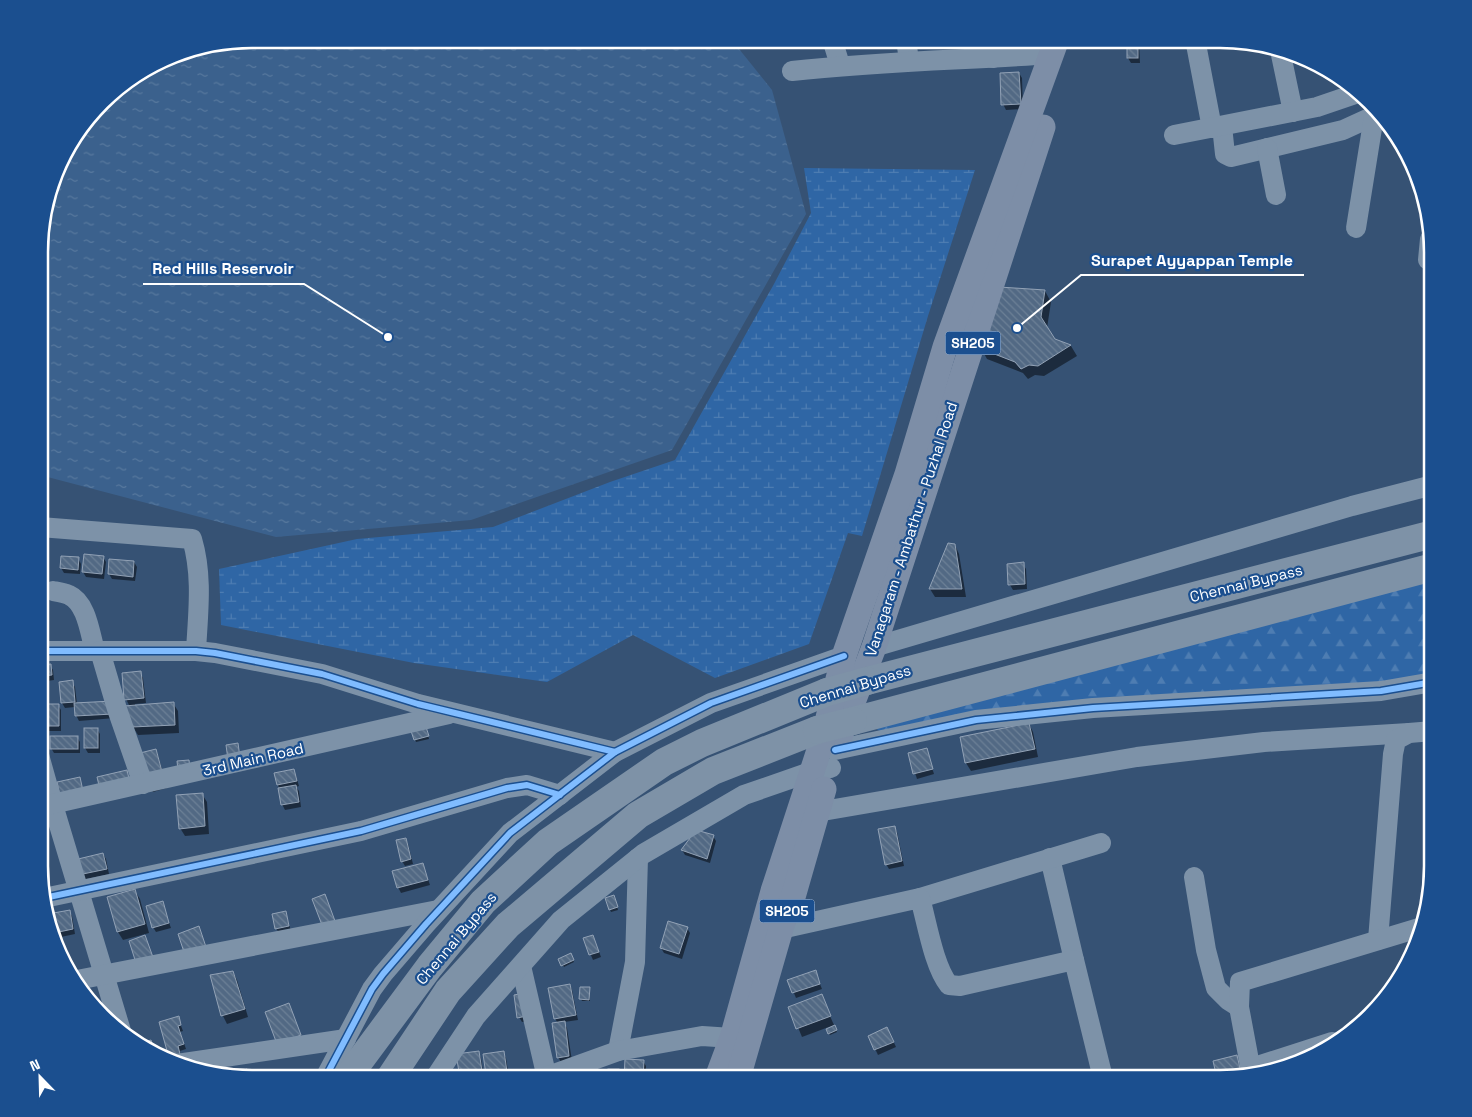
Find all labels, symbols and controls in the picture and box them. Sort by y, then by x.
callout: Surapet Ayyappan Temple [1081,244,1304,275]
text: Surapet Ayyappan Temple [1091,250,1293,271]
callout: Red Hills Reservoir [143,253,304,284]
text: Red Hills Reservoir [152,258,294,279]
road number: SH205 [946,332,1000,354]
street label: Vanagaram - Ambathur - Puzhal Road [861,399,961,659]
street label: Chennai Bypass [1188,560,1304,606]
street label: Chennai Bypass [797,660,913,712]
street label: 3rd Main Road [201,738,305,780]
street label: Chennai Bypass [412,888,500,988]
road number: SH205 [760,899,814,922]
north arrow [15,1052,65,1102]
text: N [27,1055,43,1075]

